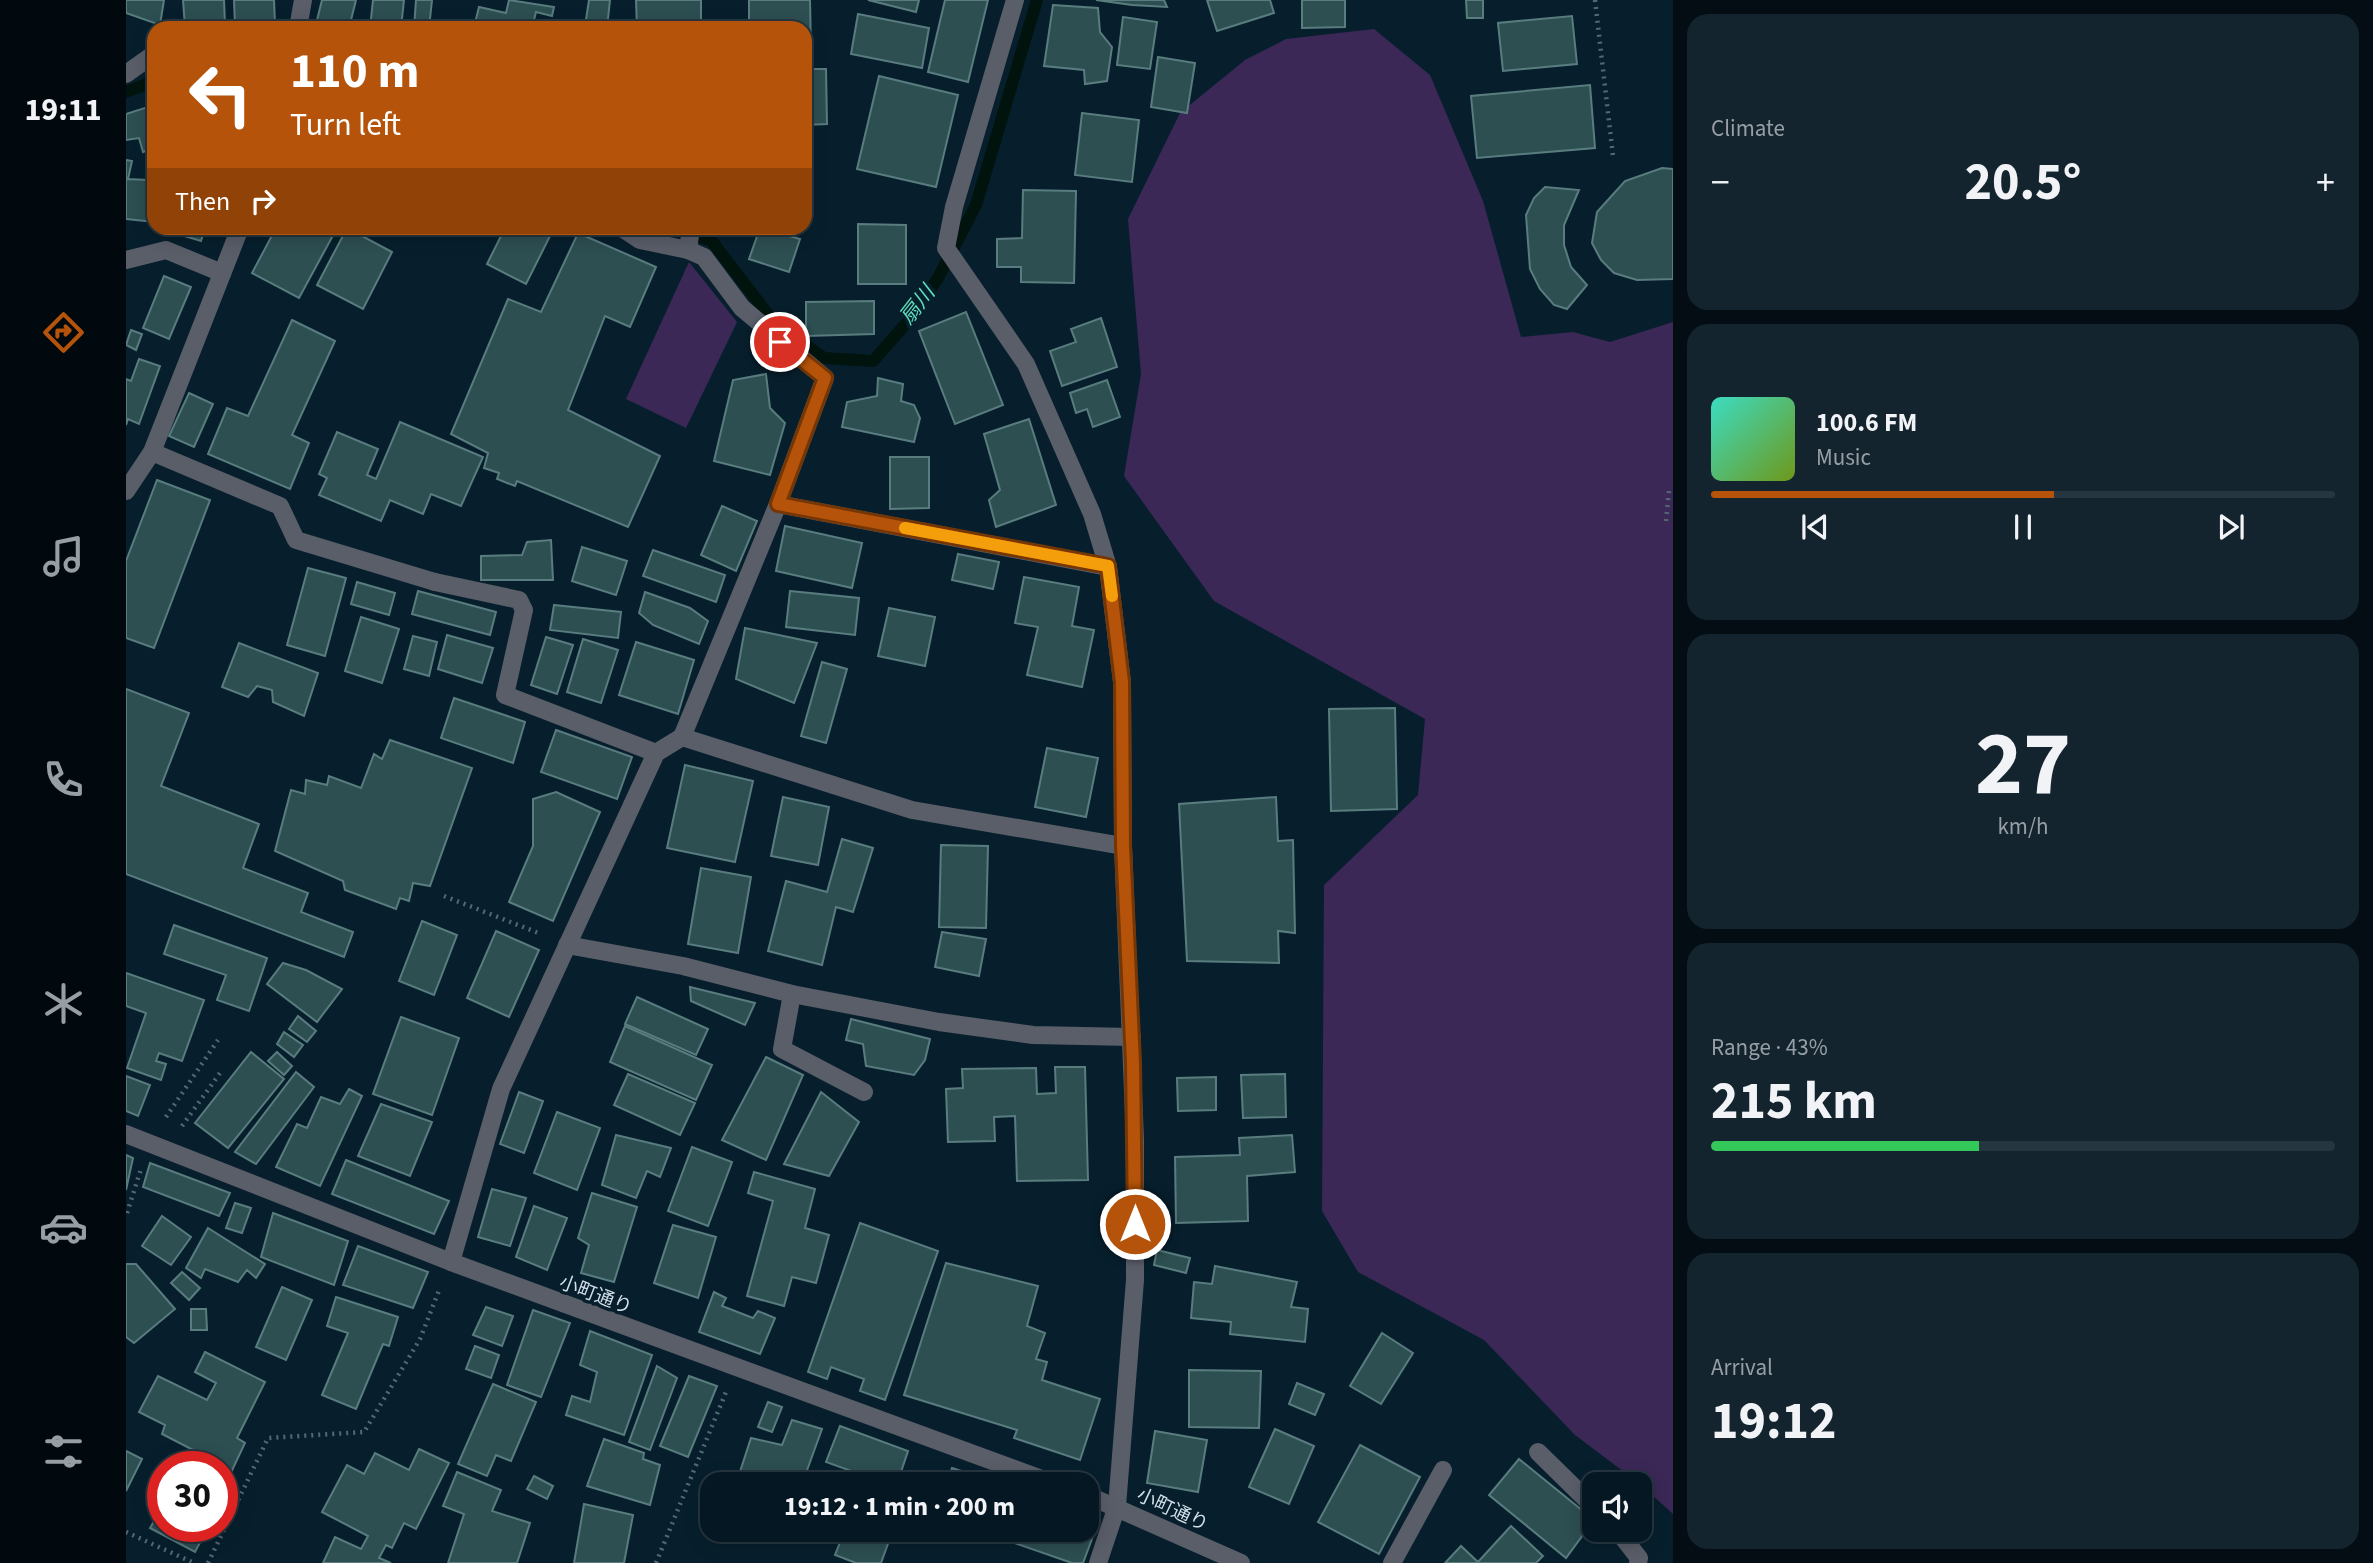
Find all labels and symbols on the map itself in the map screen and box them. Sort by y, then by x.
water label: 扇川 [892,278,943,331]
pin [750,312,810,372]
position arrow [1098,1187,1172,1261]
street label: 小町通り [555,1269,636,1322]
speed limit sign: 30 [147,1451,238,1542]
street label: 小町通り [1132,1482,1213,1539]

